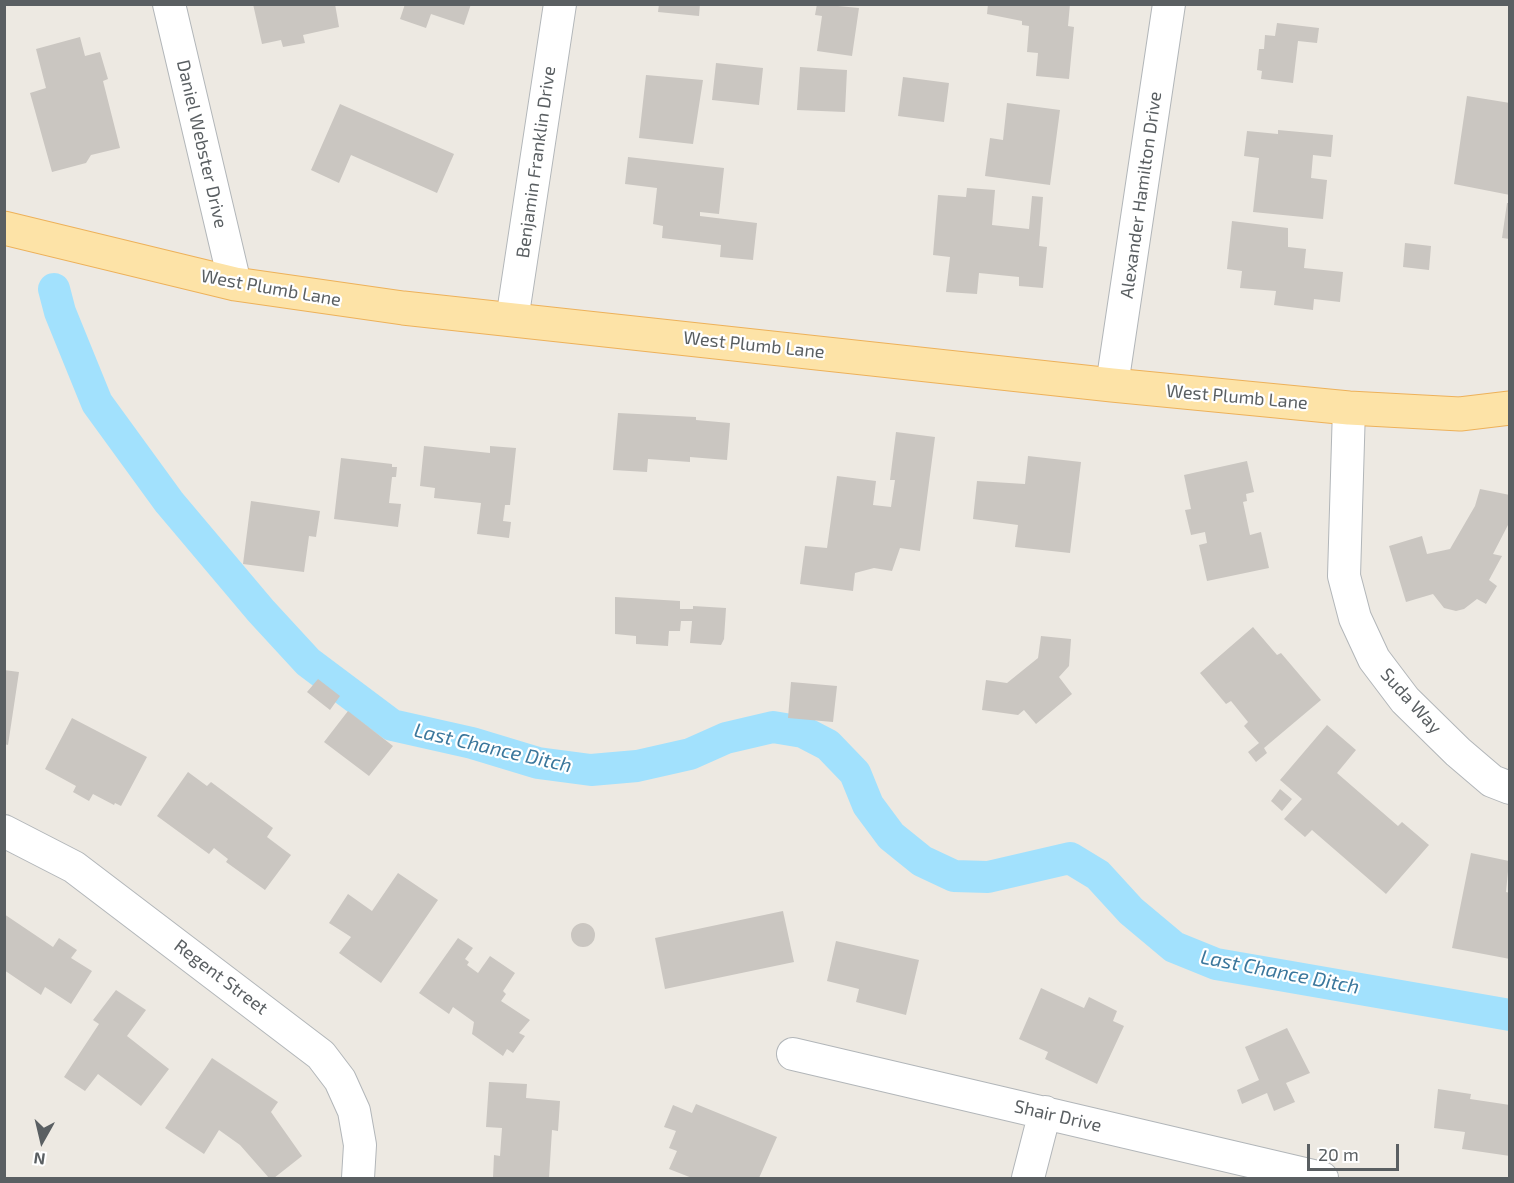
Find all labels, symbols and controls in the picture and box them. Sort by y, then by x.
street label: Daniel Webster Drive [172,58,232,230]
street label: Benjamin Franklin Drive [512,65,560,259]
street label: Alexander Hamilton Drive [1116,90,1166,300]
street label: West Plumb Lane [199,265,343,311]
street label: West Plumb Lane [682,327,826,363]
street label: West Plumb Lane [1165,380,1309,414]
street label: Suda Way [1376,664,1446,738]
water label: Last Chance Ditch [412,718,574,778]
street label: Regent Street [170,935,272,1019]
water label: Last Chance Ditch [1199,945,1361,999]
street label: Shair Drive [1012,1095,1104,1137]
north arrow [12,1111,72,1171]
scale bar [1310,1132,1402,1170]
text: 20 m [1318,1143,1359,1165]
text: N [32,1149,46,1170]

